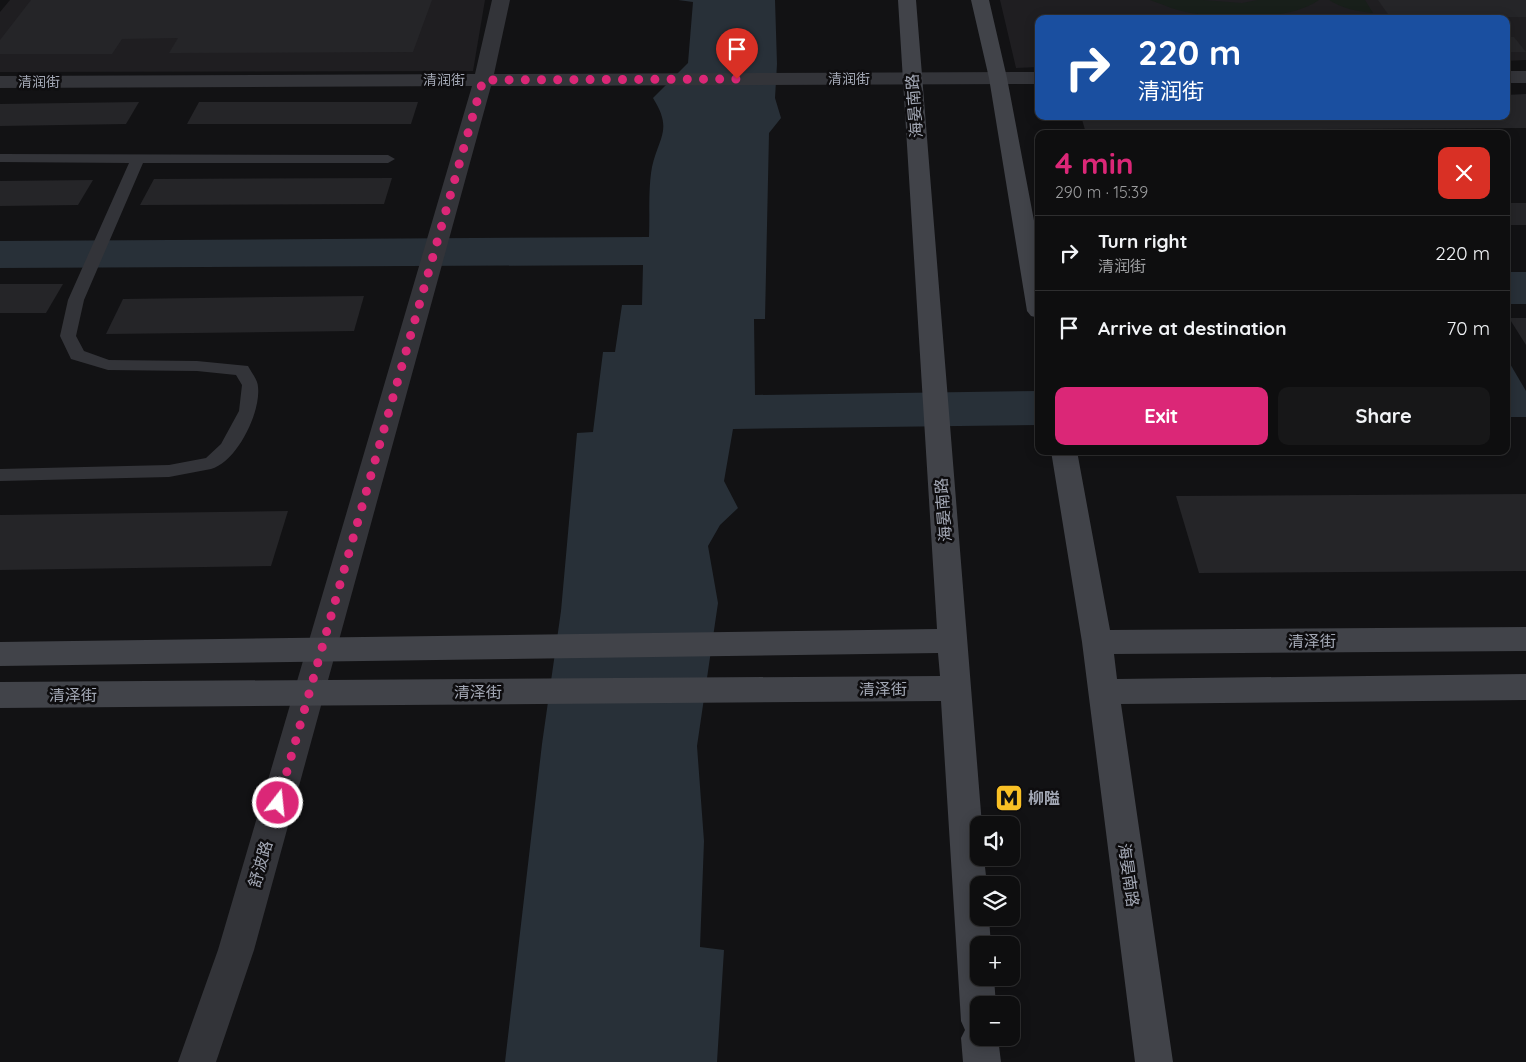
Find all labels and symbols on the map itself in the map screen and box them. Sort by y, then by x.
pin [716,28,758,79]
street label: 清润街 [828,70,870,88]
street label: 清润街 [423,71,465,89]
street label: 清润街 [18,73,60,91]
street label: 海晏南路 [902,73,926,139]
street label: 海晏南路 [931,477,955,543]
street label: 清泽街 [1288,631,1336,651]
street label: 清泽街 [859,679,907,699]
street label: 清泽街 [454,682,502,702]
street label: 清泽街 [49,685,97,705]
position arrow [251,776,303,828]
metro station icon: 柳隘 [994,783,1024,813]
place label: 柳隘 [1028,788,1060,808]
street label: 舒波路 [244,838,276,890]
street label: 海晏南路 [1115,842,1143,908]

